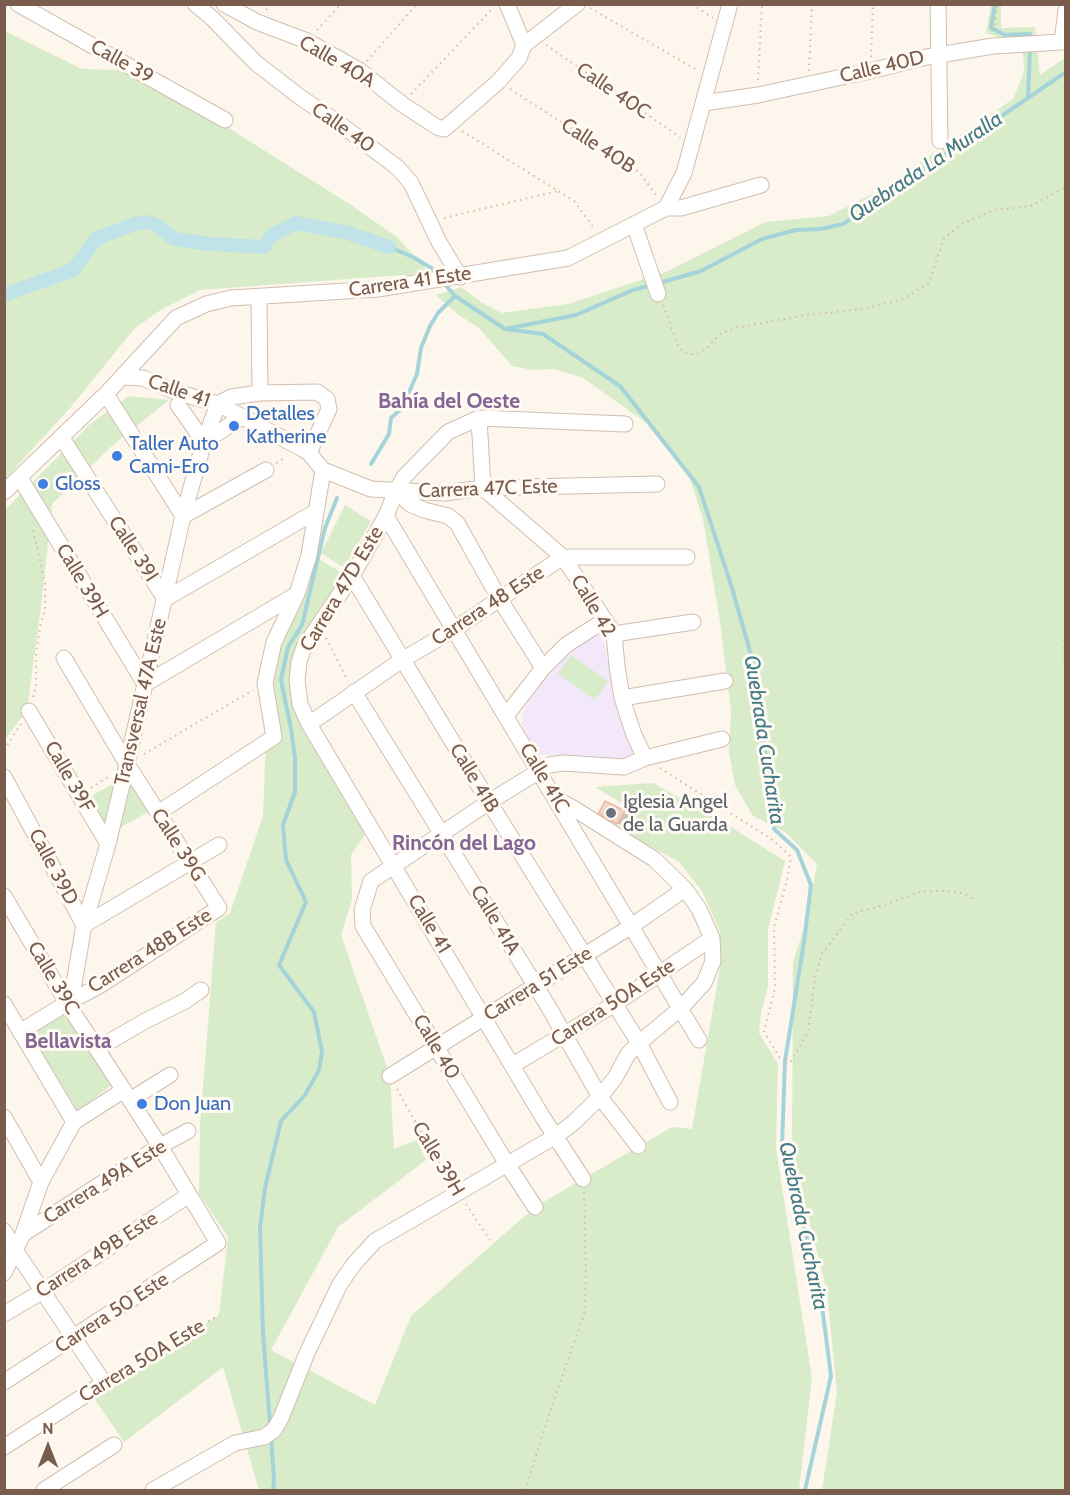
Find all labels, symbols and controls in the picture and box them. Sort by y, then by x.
street label: Calle 40A [295,31,379,93]
street label: Calle 39 [86,35,158,89]
street label: Calle 40D [837,46,927,88]
street label: Calle 40C [572,58,654,124]
street label: Calle 40 [307,98,379,158]
water label: Quebrada La Muralla [844,106,1008,228]
street label: Calle 40B [556,113,640,179]
street label: Carrera 41 Este [347,262,473,302]
street label: Calle 41 [145,369,213,413]
district label: Bahía del Oeste [378,389,520,415]
place label: Detalles Katherine [246,402,327,449]
marker: Detalles Katherine [227,419,241,433]
place label: Taller Auto Cami-Ero [129,432,219,479]
marker: Taller Auto Cami-Ero [110,449,124,463]
place label: Gloss [55,472,100,496]
street label: Carrera 47C Este [418,475,558,503]
marker: Gloss [36,477,50,491]
street label: Calle 39I [103,512,163,586]
street label: Carrera 47D Este [295,522,389,656]
street label: Calle 39H [51,540,113,622]
street label: Carrera 48 Este [427,561,549,651]
street label: Calle 42 [565,571,621,641]
street label: Transversal 47A Este [110,616,172,788]
water label: Quebrada Cucharita [738,653,790,827]
street label: Calle 39F [39,737,99,817]
street label: Calle 41B [444,739,504,817]
street label: Calle 41C [514,739,574,817]
place label: Iglesia Angel de la Guarda [623,790,728,837]
street label: Calle 39G [146,804,210,886]
marker: Iglesia Angel de la Guarda [604,806,618,820]
street label: Calle 39D [23,825,83,909]
district label: Rincón del Lago [392,831,536,857]
street label: Calle 41A [465,881,525,959]
street label: Calle 41 [402,890,456,958]
street label: Carrera 48B Este [84,903,216,999]
street label: Calle 39C [22,937,84,1019]
street label: Carrera 51 Este [480,941,596,1027]
street label: Carrera 50A Este [547,954,679,1052]
street label: Calle 40 [407,1010,465,1084]
district label: Bellavista [24,1029,112,1055]
place label: Don Juan [154,1092,231,1116]
marker: Don Juan [135,1097,149,1111]
street label: Calle 39H [407,1118,469,1200]
street label: Carrera 49A Este [39,1135,171,1229]
water label: Quebrada Cucharita [773,1140,833,1312]
street label: Carrera 49B Este [32,1207,162,1303]
street label: Carrera 50 Este [51,1267,173,1359]
street label: Carrera 50A Este [75,1314,209,1408]
north arrow [18,1417,78,1477]
text: N [42,1419,54,1438]

